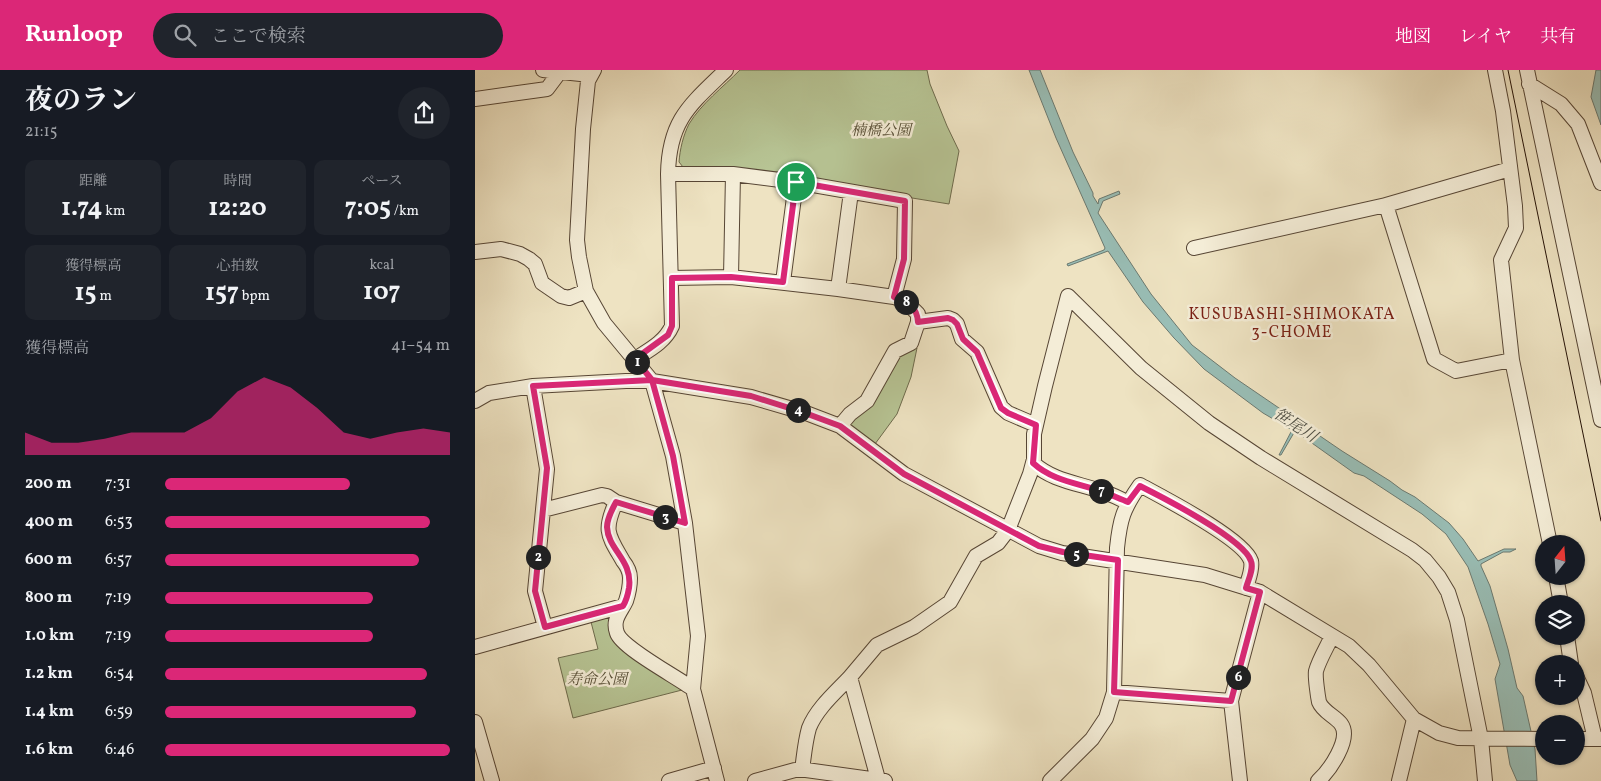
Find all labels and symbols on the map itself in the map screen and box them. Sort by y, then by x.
park label: 楠橋公園 [851,121,914,142]
pin [775,161,817,203]
pin: 8 [893,290,919,314]
district label: KUSUBASHI-SHIMOKATA 3-CHOME [1189,304,1395,344]
pin: 1 [625,350,649,374]
pin: 4 [785,398,811,422]
water label: 笹尾川 [1269,404,1323,449]
pin: 7 [1089,478,1113,504]
pin: 3 [653,504,677,530]
north arrow [1535,535,1585,585]
pin: 5 [1063,542,1089,566]
pin: 2 [525,544,551,570]
pin: 6 [1225,664,1251,690]
park label: 寿命公園 [567,670,630,691]

